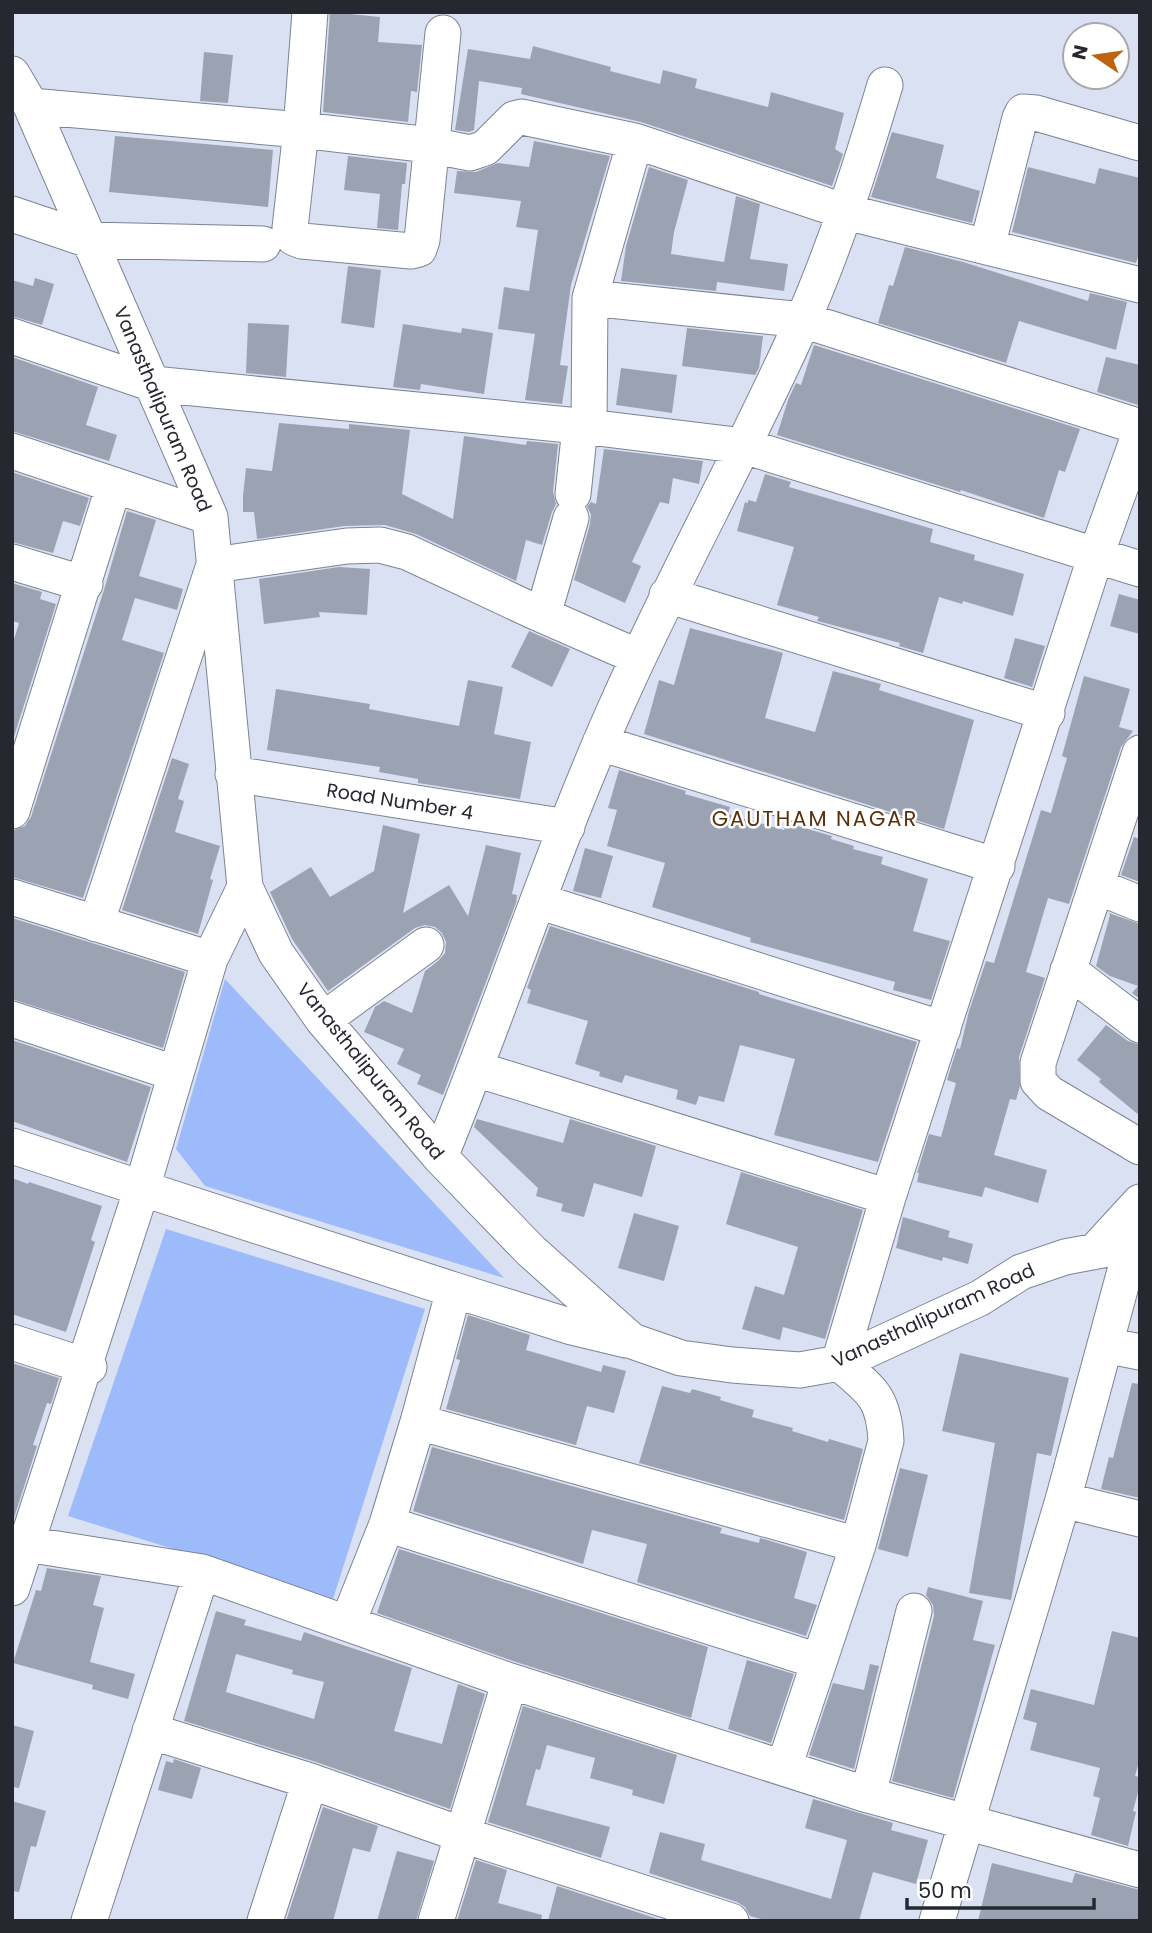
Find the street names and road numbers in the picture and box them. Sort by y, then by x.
street label: Vanasthalipuram Road [107,302,218,516]
street label: Road Number 4 [325,777,475,826]
street label: Vanasthalipuram Road [291,977,451,1166]
street label: Vanasthalipuram Road [827,1257,1039,1374]

